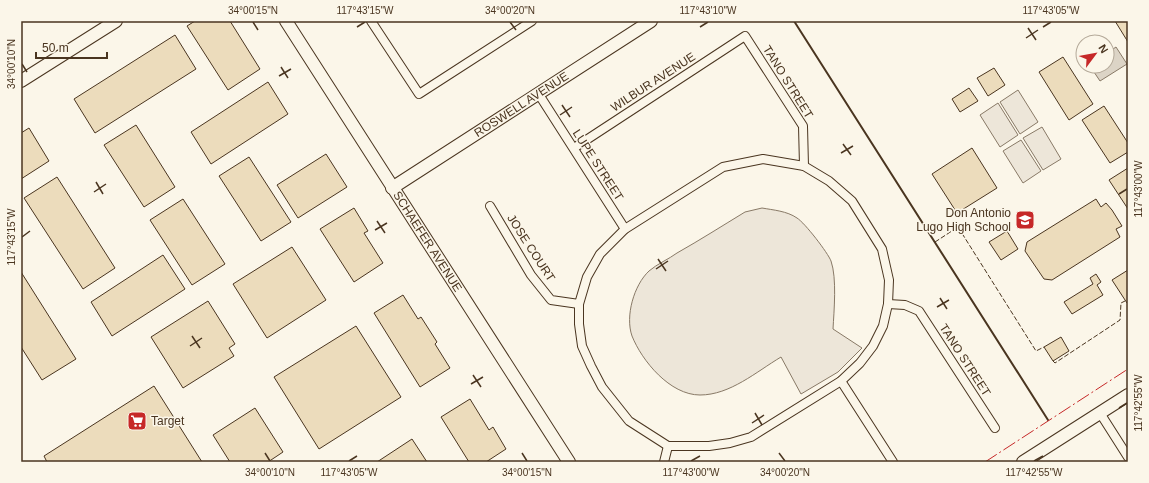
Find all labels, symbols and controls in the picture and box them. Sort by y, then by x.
text: 34°00'15"N [228,5,278,16]
text: 117°43'15"W [336,5,394,16]
text: 34°00'20"N [485,5,535,16]
text: 117°43'10"W [679,5,737,16]
text: 117°43'05"W [1022,5,1080,16]
scale bar [36,34,107,60]
north arrow [1075,34,1115,74]
text: 34°00'10"N [6,39,17,89]
text: 50 m [42,41,69,55]
text: N [1096,42,1111,55]
street label: TANO STREET [760,43,816,122]
street label: WILBUR AVENUE [608,49,698,115]
street label: ROSWELL AVENUE [472,69,571,140]
street label: LUPE STREET [570,127,627,204]
text: 117°43'00"W [1133,160,1144,218]
street label: SCHAEFER AVENUE [390,189,465,294]
place label: Don Antonio Lugo High School [916,206,1011,234]
text: 117°43'15"W [6,208,17,266]
school or university icon: Don Antonio Lugo High School [1014,209,1036,231]
street label: JOSE COURT [504,212,558,285]
street label: TANO STREET [936,321,994,399]
text: 117°42'55"W [1133,374,1144,432]
supermarket icon: Target [126,410,148,432]
place label: Target [151,414,185,428]
text: 34°00'10"N [245,467,295,478]
text: 117°43'05"W [320,467,378,478]
text: 34°00'15"N [502,467,552,478]
text: 117°43'00"W [662,467,720,478]
text: 34°00'20"N [760,467,810,478]
text: 117°42'55"W [1005,467,1063,478]

